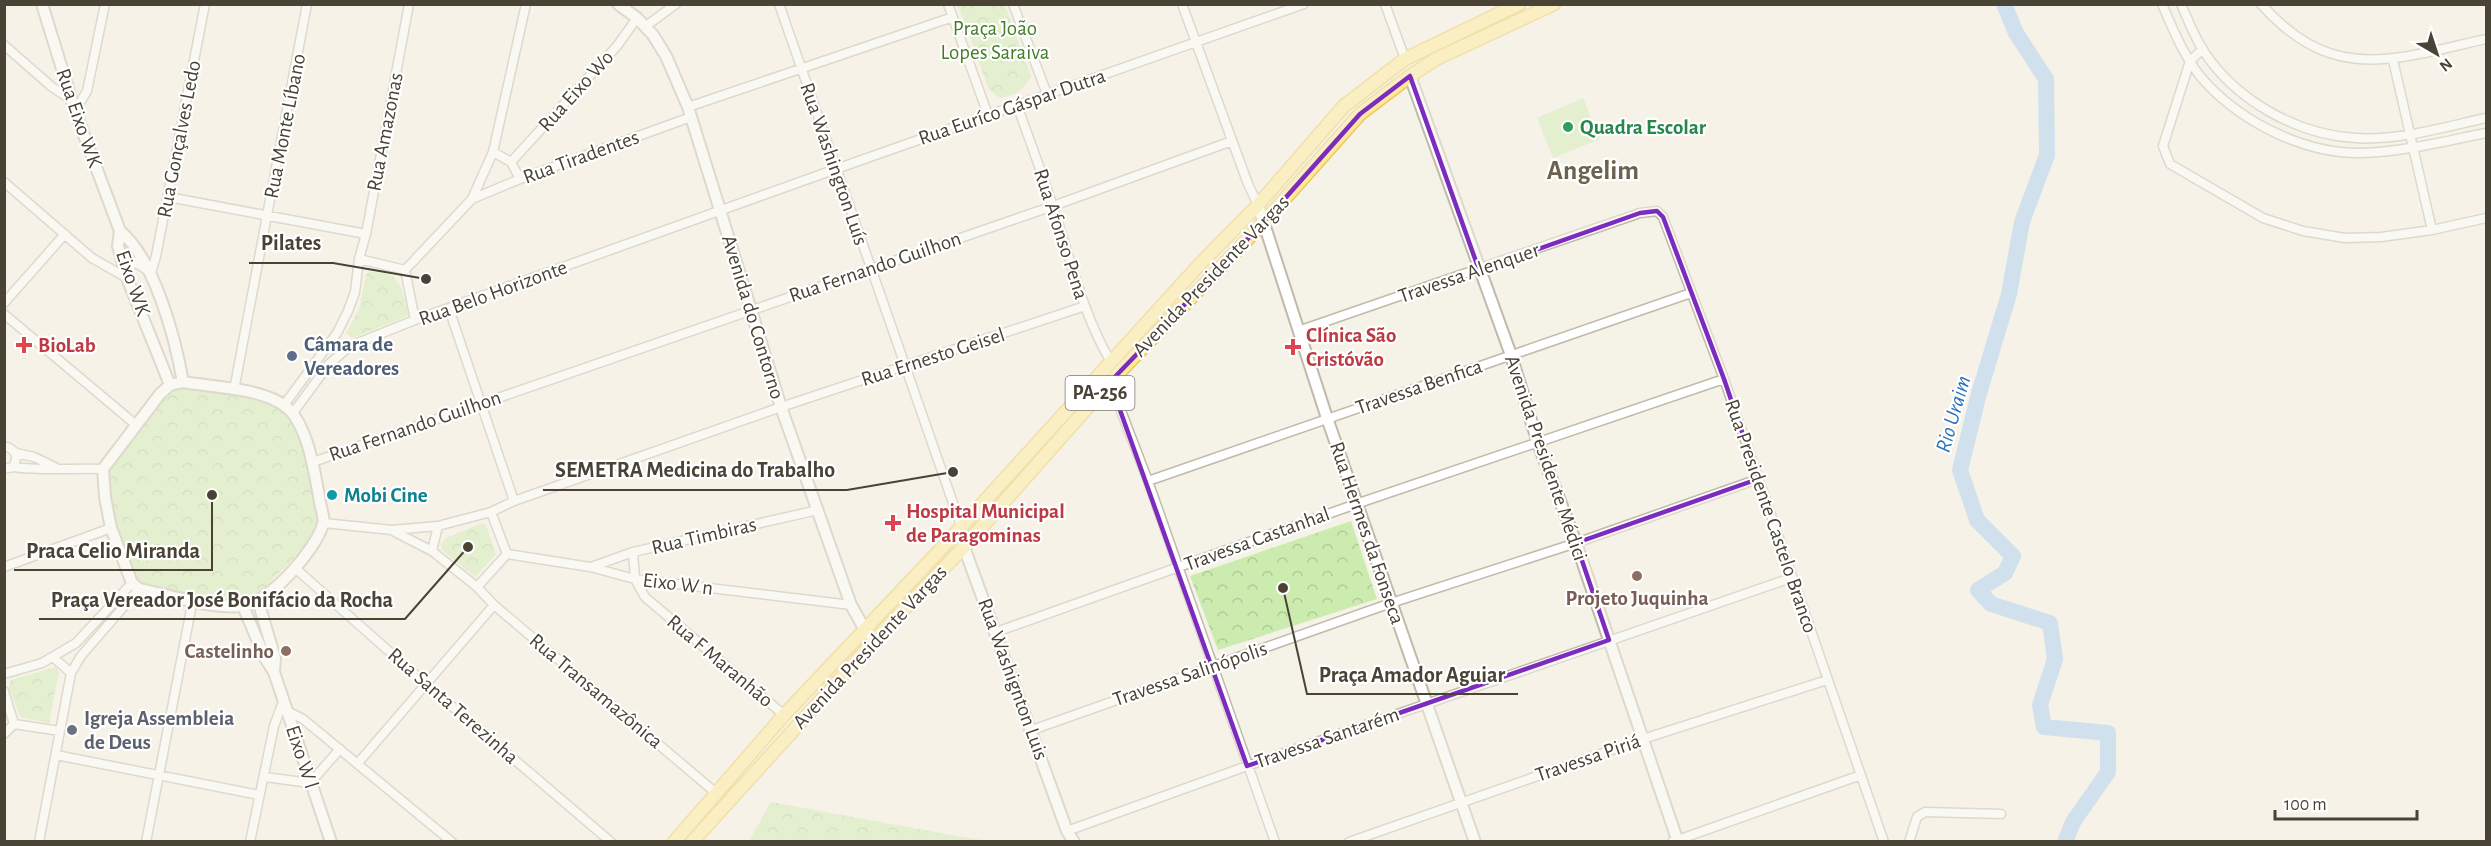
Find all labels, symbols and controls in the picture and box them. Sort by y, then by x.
park label: Praça João Lopes Saraiva [941,18,1050,63]
north arrow [2407,24,2467,84]
street label: Rua Eixo Wo [534,46,618,136]
street label: Rua Monte Líbano [261,52,309,200]
text: N [2436,55,2455,75]
street label: Rua Gonçalves Ledo [153,59,205,219]
street label: Rua Euríco Gáspar Dutra [916,65,1109,149]
street label: Rua Eixo WK [52,66,106,171]
street label: Rua Amazonas [363,71,407,193]
street label: Rua Washington Luís [796,80,872,248]
place label: Quadra Escolar [1580,117,1707,139]
marker: Quadra Escolar [1561,120,1575,134]
street label: Rua Tiradentes [520,126,642,188]
district label: Angelim [1547,157,1639,184]
street label: Rua Afonso Pena [1030,166,1092,302]
street label: Avenida Presidente Vargas [1129,191,1293,361]
callout: Pilates [249,223,333,263]
street label: Rua Fernando Guilhon [786,228,964,306]
text: Pilates [261,232,321,254]
street label: Avenida do Contorno [718,232,788,402]
street label: Travessa Alenquer [1396,239,1542,307]
street label: Eixo WK [112,247,154,319]
street label: Rua Belo Horizonte [416,256,570,330]
street label: Rua Ernesto Geisel [858,324,1008,390]
place label: Clínica São Cristóvão [1306,325,1396,370]
place label: Câmara de Vereadores [304,334,399,379]
place label: BioLab [38,335,96,356]
marker: BioLab [15,336,33,354]
marker: Clínica São Cristóvão [1284,338,1302,356]
marker: Câmara de Vereadores [285,349,299,363]
street label: Avenida Presidente Médici [1501,353,1591,563]
street label: Travessa Benfica [1353,355,1485,419]
water label: Rio Uraim [1932,373,1974,455]
road number: PA-256 [1066,376,1134,410]
street label: Rua Fernando Guilhon [326,387,504,465]
street label: Rua Presidente Castelo Branco [1721,396,1821,636]
street label: Rua Hermes da Fonseca [1326,439,1408,627]
callout: SEMETRA Medicina do Trabalho [543,450,847,490]
text: SEMETRA Medicina do Trabalho [555,459,835,481]
place label: Mobi Cine [344,485,428,506]
marker: Mobi Cine [325,488,339,502]
place label: Hospital Municipal de Paragominas [906,501,1065,546]
street label: Travessa Castanhal [1181,503,1333,575]
street label: Rua Timbiras [649,514,759,558]
marker: Hospital Municipal de Paragominas [884,514,902,532]
callout: Praca Celio Miranda [14,530,212,570]
text: Praca Celio Miranda [26,540,200,562]
street label: Avenida Presidente Vargas [789,561,951,733]
street label: Eixo W n [642,569,714,599]
marker: Projeto Juquinha [1630,569,1644,583]
callout: Praça Vereador José Bonifácio da Rocha [39,579,405,619]
place label: Projeto Juquinha [1565,588,1709,609]
text: Praça Vereador José Bonifácio da Rocha [51,589,394,611]
street label: Rua Washignton Luis [974,595,1052,763]
street label: Rua F Maranhão [663,611,777,711]
street label: Rua Transamazônica [525,629,667,753]
street label: Travessa Salinópolis [1110,638,1270,710]
place label: Castelinho [185,641,274,662]
marker: Castelinho [279,644,293,658]
street label: Rua Santa Terezinha [384,644,522,768]
callout: Praça Amador Aguiar [1307,654,1518,694]
text: Praça Amador Aguiar [1319,664,1506,686]
street label: Travessa Santarém [1252,703,1402,773]
place label: Igreja Assembleia de Deus [84,708,234,753]
marker: Igreja Assembleia de Deus [65,723,79,737]
street label: Eixo W l [282,723,322,791]
street label: Travessa Piriá [1533,730,1643,786]
scale bar [2275,783,2418,821]
text: 100 m [2284,796,2327,814]

